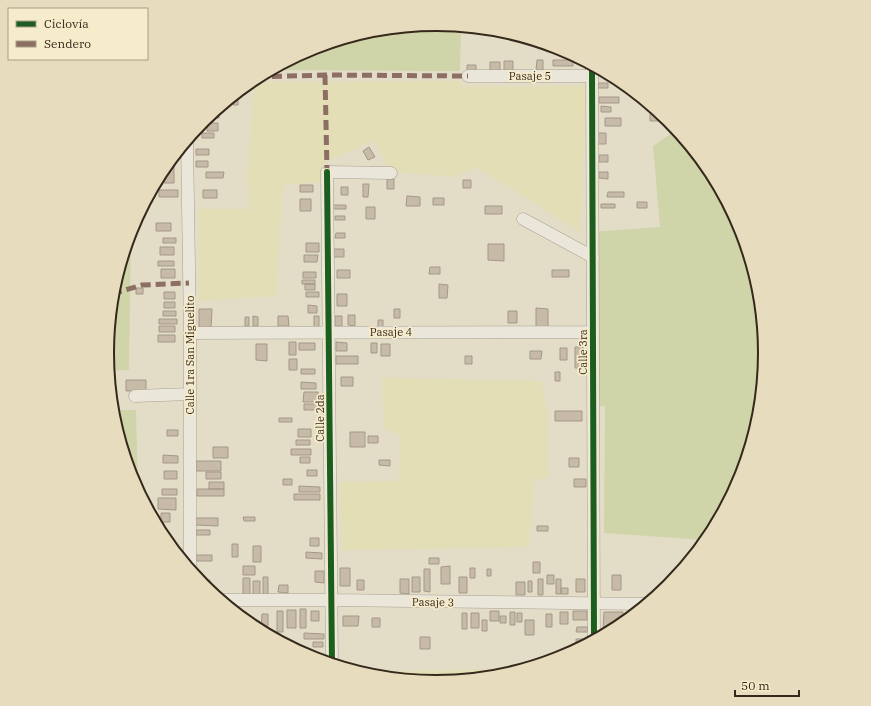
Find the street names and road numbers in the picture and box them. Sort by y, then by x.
street label: Pasaje 5 [509,69,551,83]
street label: Calle 1ra San Miguelito [183,296,197,414]
street label: Pasaje 4 [370,325,413,339]
street label: Calle 3ra [576,329,590,375]
street label: Calle 2da [313,394,327,442]
street label: Pasaje 3 [412,595,454,609]

